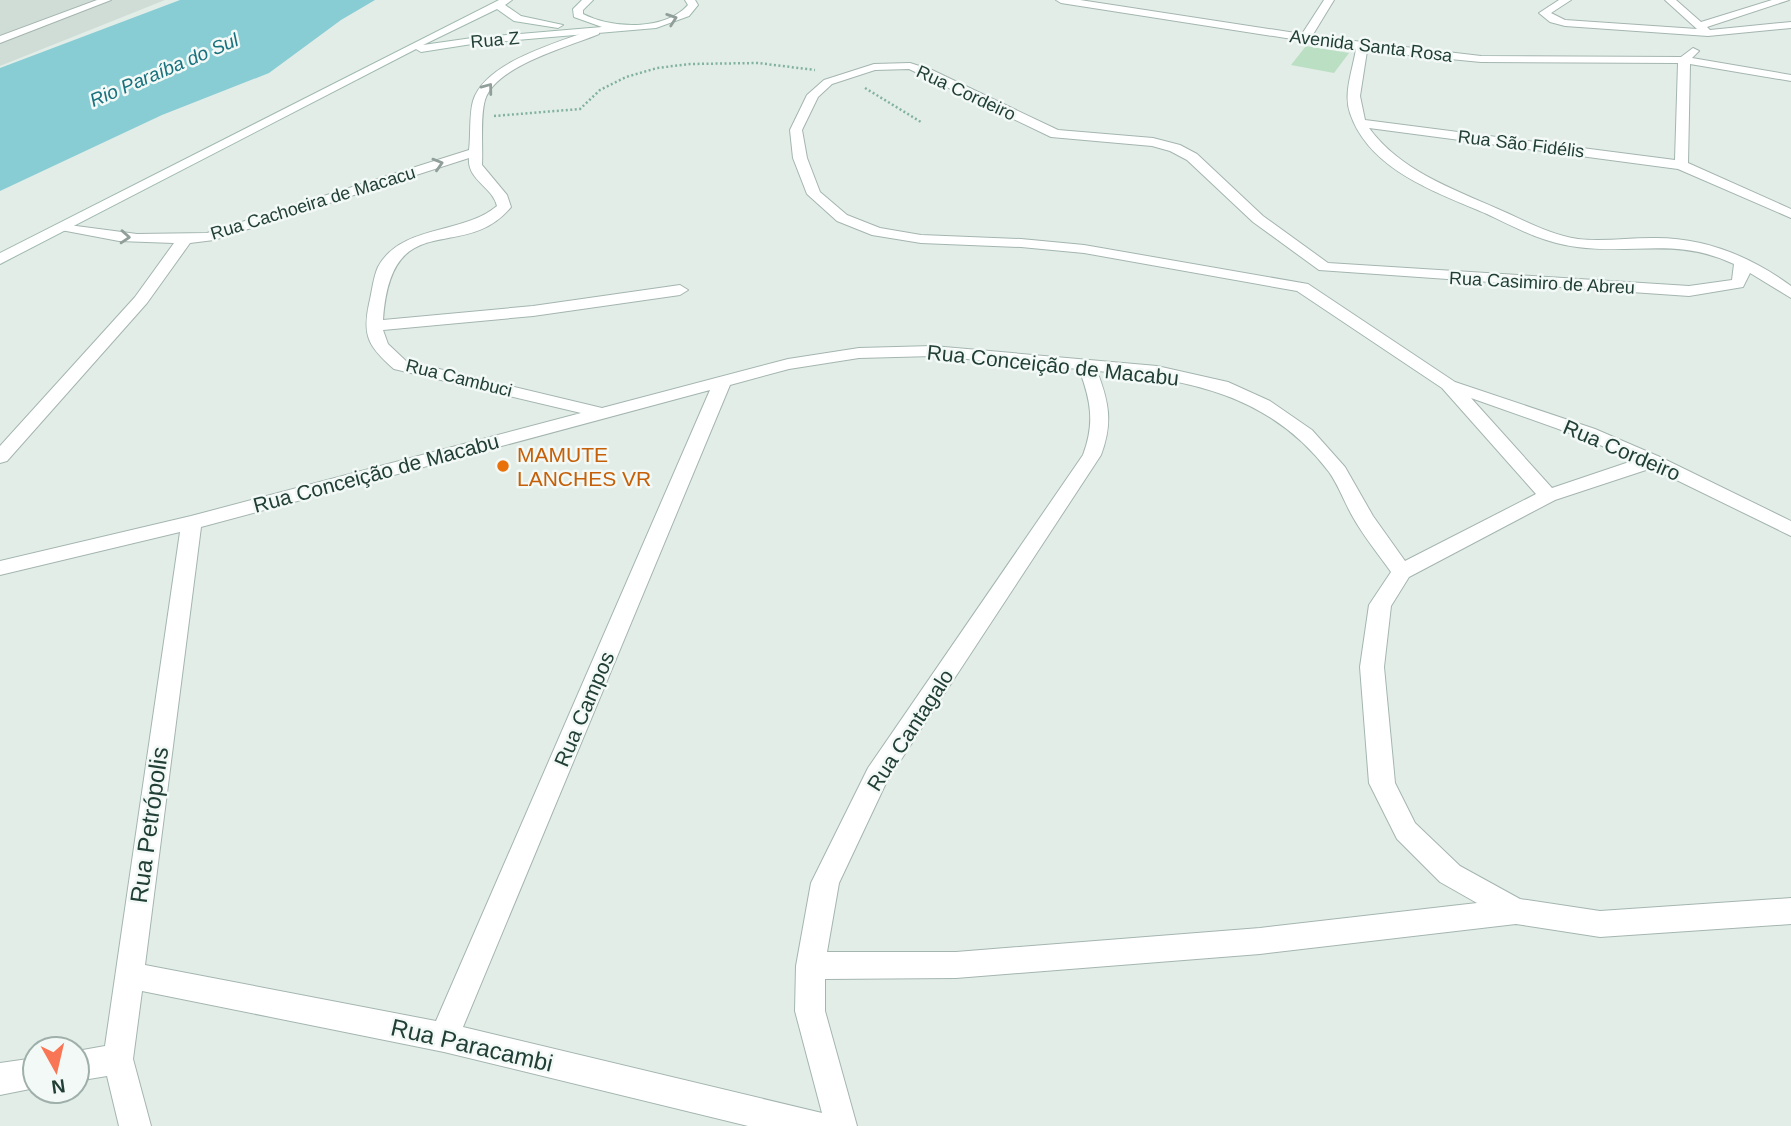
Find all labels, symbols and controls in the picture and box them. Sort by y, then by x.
one-way arrow [666,13,678,27]
street label: Avenida Santa Rosa [1288,26,1454,66]
street label: Rua Z [470,28,520,52]
water label: Rio Paraíba do Sul [86,29,242,111]
street label: Rua Cordeiro [913,61,1019,125]
one-way arrow [480,83,493,95]
street label: Rua São Fidélis [1457,126,1585,162]
one-way arrow [432,157,444,172]
street label: Rua Cachoeira de Macacu [208,162,418,244]
one-way arrow [120,229,131,244]
street label: Rua Casimiro de Abreu [1449,268,1635,298]
street label: Rua Conceição de Macabu [926,340,1180,390]
street label: Rua Cambuci [404,355,514,401]
street label: Rua Cordeiro [1560,415,1684,485]
street label: Rua Conceição de Macabu [251,429,501,517]
place label: MAMUTE LANCHES VR [517,443,651,490]
marker: MAMUTE LANCHES VR [495,458,511,474]
street label: Rua Campos [549,648,619,770]
street label: Rua Cantagalo [862,665,958,795]
street label: Rua Petrópolis [125,745,173,905]
street label: Rua Paracambi [388,1013,556,1077]
north arrow [21,1035,91,1105]
text: N [50,1075,67,1098]

